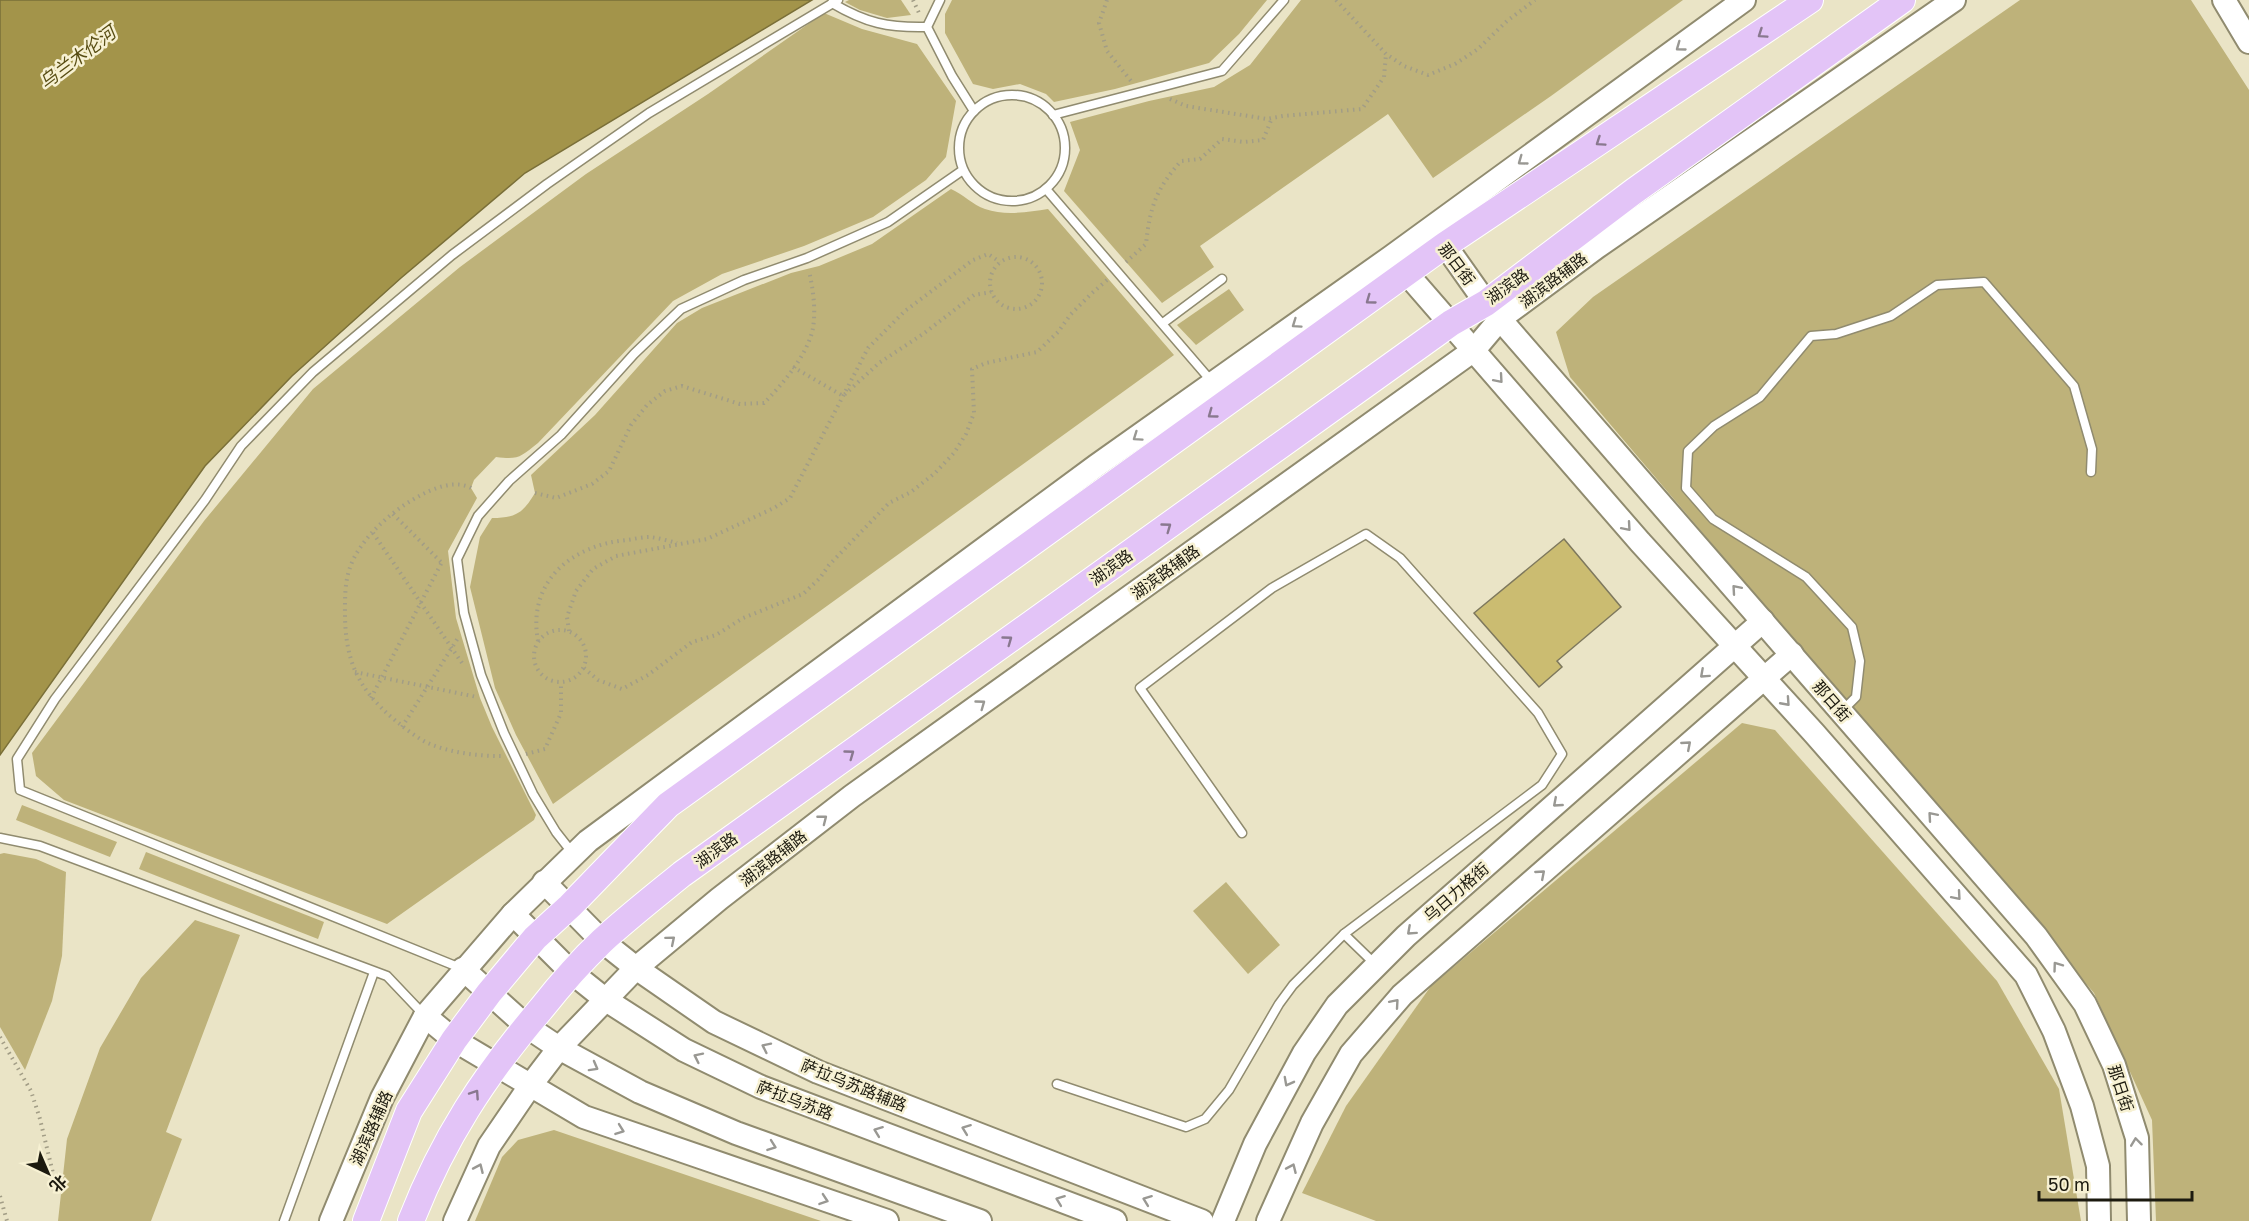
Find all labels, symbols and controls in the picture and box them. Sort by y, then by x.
water label: 乌兰木伦河 [34,19,122,93]
one-way arrow [1758,26,1768,38]
one-way arrow [1675,39,1686,50]
one-way arrow [1596,135,1607,146]
one-way arrow [1517,154,1528,165]
street label: 那日街 [1435,239,1479,289]
street label: 湖滨路辅路 [1515,248,1591,312]
street label: 湖滨路 [1482,264,1532,308]
one-way arrow [1366,293,1377,304]
one-way arrow [1291,317,1302,328]
one-way arrow [1492,372,1503,383]
one-way arrow [1208,407,1219,418]
one-way arrow [1132,430,1143,441]
one-way arrow [1620,520,1631,531]
one-way arrow [1160,523,1171,534]
street label: 湖滨路辅路 [1127,540,1203,604]
street label: 湖滨路 [1086,545,1136,589]
one-way arrow [1732,585,1743,596]
one-way arrow [1002,636,1013,647]
one-way arrow [1700,667,1710,678]
street label: 那日街 [1809,676,1855,726]
one-way arrow [1779,696,1790,706]
one-way arrow [975,700,986,711]
one-way arrow [1680,741,1691,752]
one-way arrow [843,750,854,761]
one-way arrow [1553,796,1564,807]
one-way arrow [1928,812,1939,823]
one-way arrow [817,815,828,826]
street label: 湖滨路辅路 [735,825,811,891]
street label: 湖滨路 [691,828,741,872]
street label: 乌日力格街 [1419,858,1493,926]
one-way arrow [1534,870,1545,881]
one-way arrow [1950,889,1961,900]
one-way arrow [1407,924,1418,935]
one-way arrow [664,936,675,947]
one-way arrow [2053,961,2064,972]
one-way arrow [1388,1000,1399,1010]
one-way arrow [761,1043,772,1055]
one-way arrow [693,1052,704,1064]
street label: 萨拉乌苏路辅路 [798,1055,910,1115]
one-way arrow [587,1060,598,1071]
street label: 那日街 [2104,1062,2138,1114]
one-way arrow [1284,1075,1296,1086]
street label: 萨拉乌苏路 [754,1076,836,1124]
street label: 湖滨路辅路 [346,1087,396,1169]
one-way arrow [468,1090,479,1101]
one-way arrow [614,1122,625,1135]
one-way arrow [961,1124,971,1137]
one-way arrow [873,1126,884,1139]
one-way arrow [2130,1137,2143,1146]
one-way arrow [765,1139,776,1151]
north arrow [18,1143,78,1203]
one-way arrow [472,1163,484,1174]
one-way arrow [1285,1163,1297,1174]
scale bar [2039,1164,2192,1202]
text: 北 [46,1171,71,1197]
text: 50 m [2048,1173,2090,1195]
one-way arrow [818,1192,829,1205]
one-way arrow [1055,1195,1066,1208]
one-way arrow [1143,1195,1154,1207]

